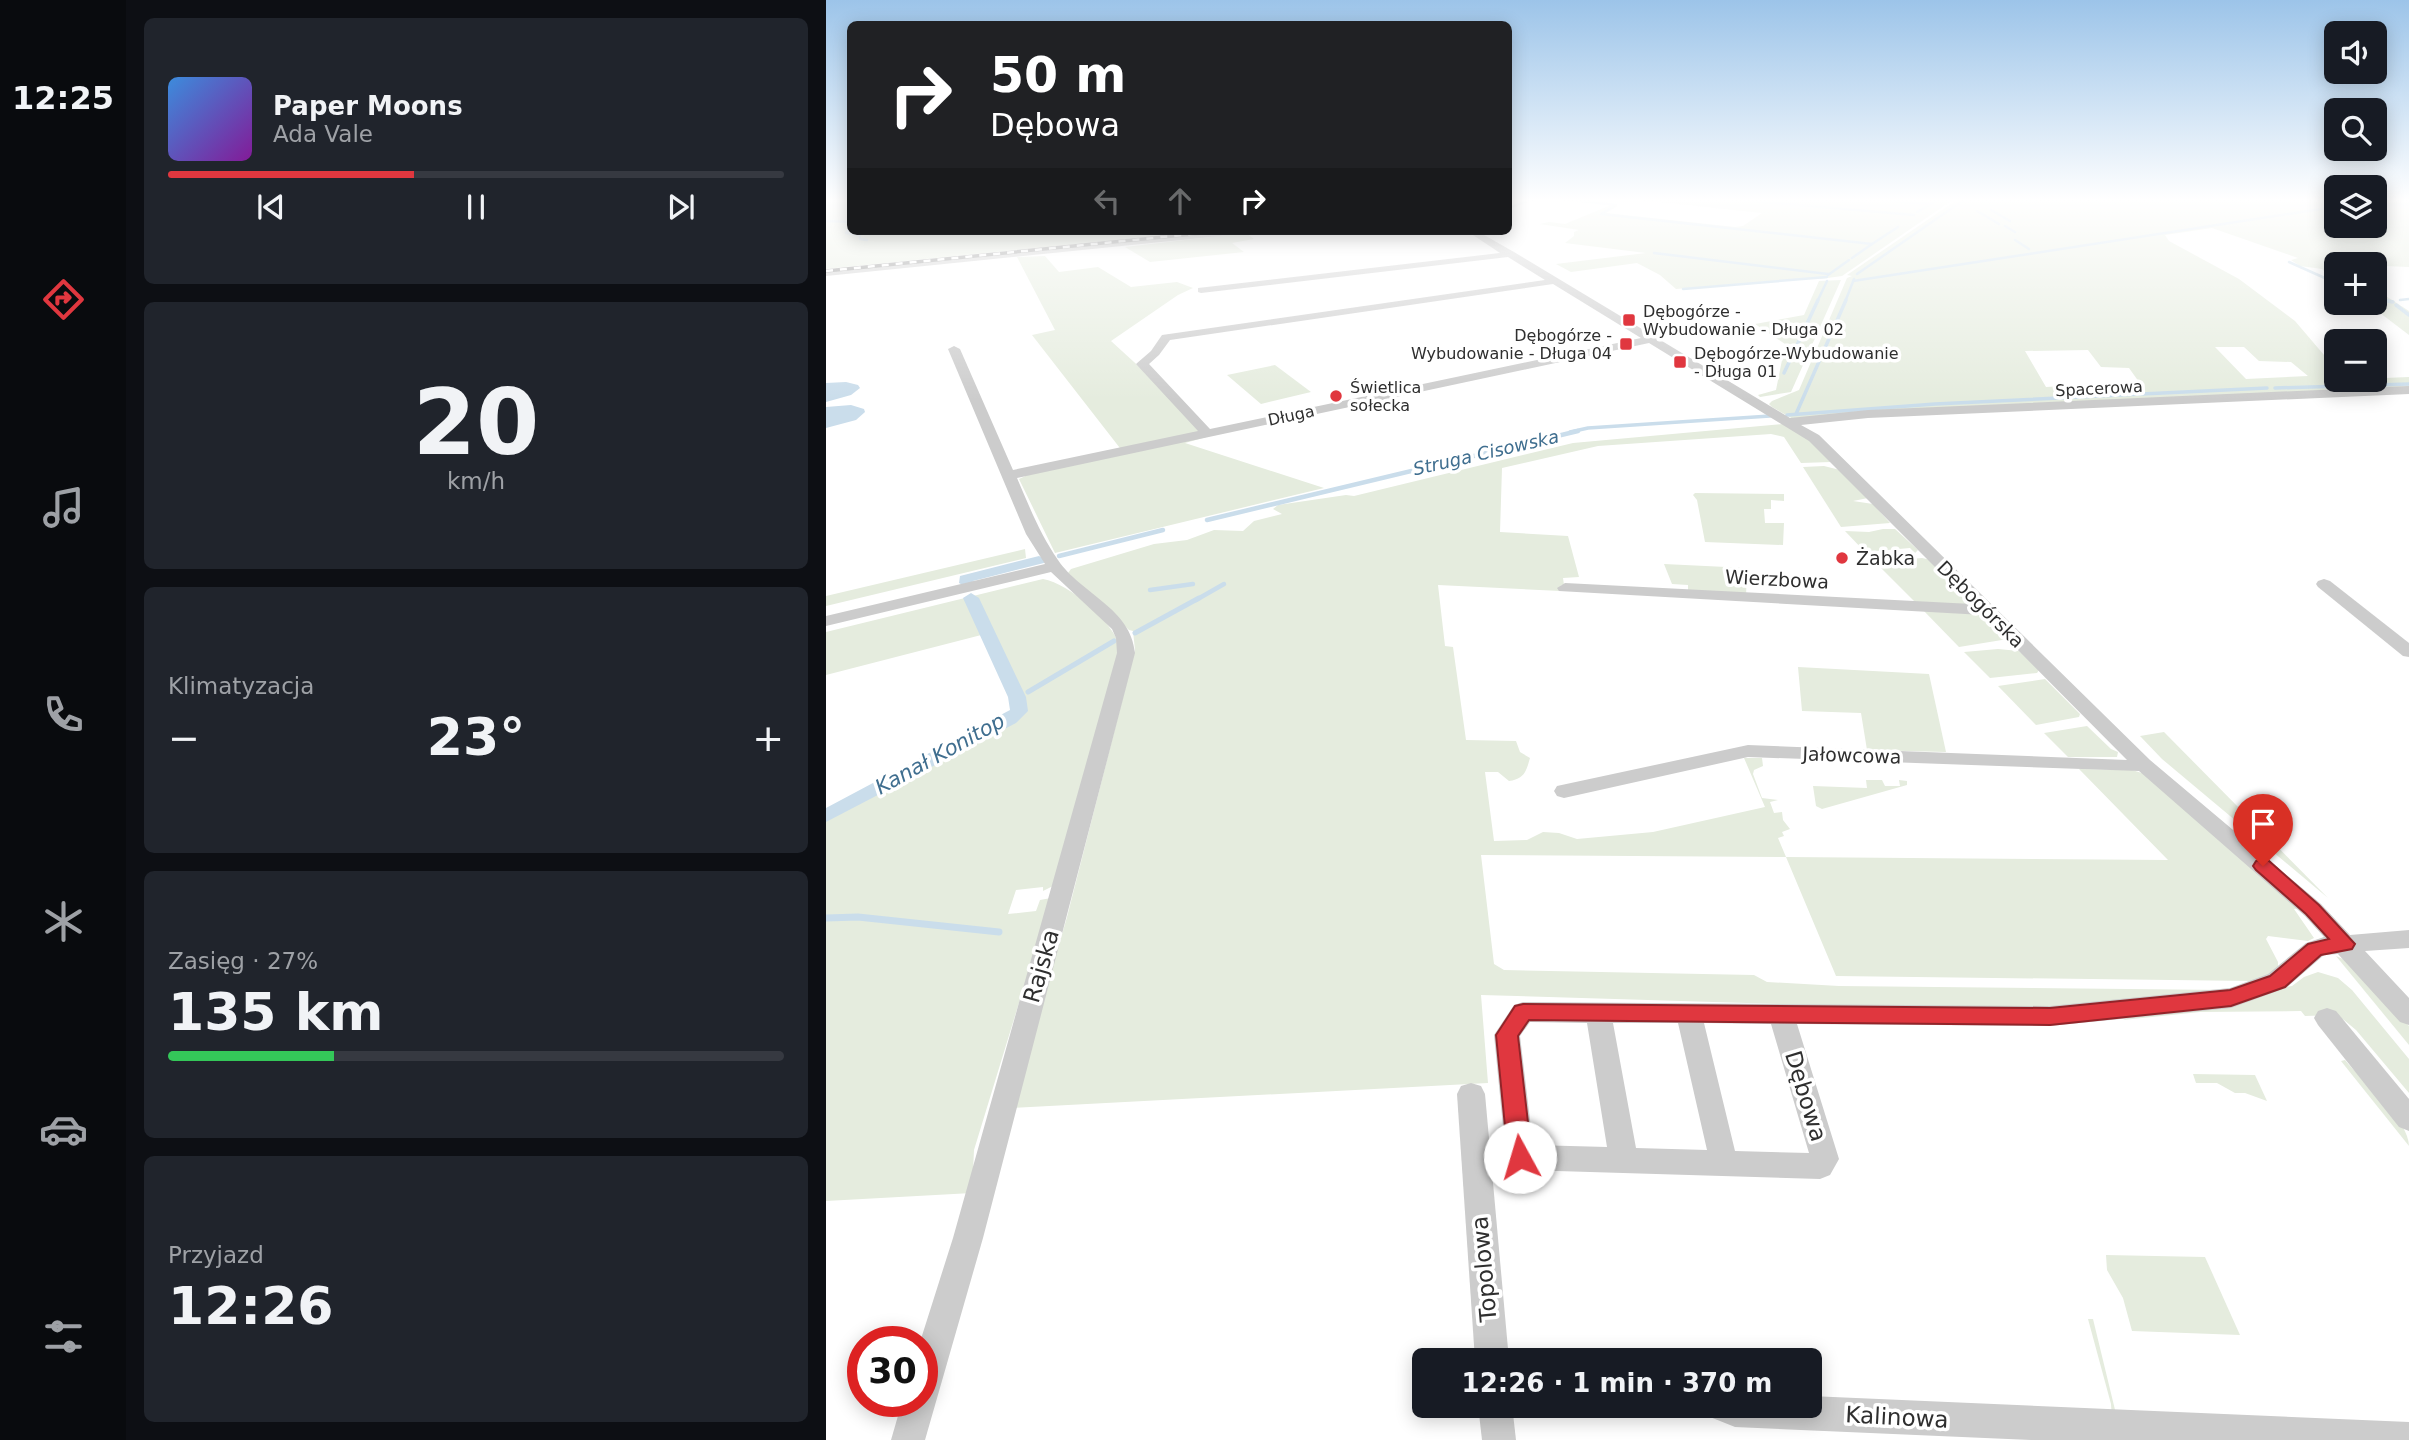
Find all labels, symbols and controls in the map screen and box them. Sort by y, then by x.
map controls [2324,21,2387,392]
button: sound [2324,21,2387,84]
text: 50 m [990,47,1126,104]
icon: right [875,49,966,140]
text: 12:25 [12,79,114,117]
text: Paper Moons [273,91,463,121]
button: search [2324,98,2387,161]
text: Dębowa [990,106,1120,144]
text: Ada Vale [273,121,373,147]
button: layers [2324,175,2387,238]
icon: left [1088,182,1126,220]
icon: ahead [1161,182,1199,220]
icon: right [1234,182,1272,220]
icon: previous [252,188,290,226]
icon: pause [457,188,495,226]
icon: next [662,188,700,226]
button: + [2324,252,2387,315]
icon: directions [39,275,88,324]
place label: Dębogórze - Wybudowanie - Długa 02 [1643,302,1844,339]
marker: Dębogórze - Wybudowanie - Długa 02 [1621,312,1637,328]
place label: Dębogórze - Wybudowanie - Długa 04 [1411,326,1612,363]
button: − [2324,329,2387,392]
marker: Dębogórze - Wybudowanie - Długa 04 [1618,336,1634,352]
place label: Dębogórze-Wybudowanie - Długa 01 [1694,344,1899,381]
marker: Dębogórze-Wybudowanie - Długa 01 [1672,354,1688,370]
text: 20 [413,370,539,475]
street label: Spacerowa [2055,377,2143,400]
place label: Świetlica sołecka [1350,378,1421,415]
marker: Świetlica sołecka [1328,388,1344,404]
street label: Długa [1266,401,1316,430]
water label: Struga Cisowska [1411,426,1561,480]
text: km/h [447,468,505,494]
icon: music [39,483,88,532]
place label: Żabka [1856,547,1915,569]
marker: Żabka [1834,550,1850,566]
street label: Dębogórska [1933,556,2029,652]
street label: Wierzbowa [1724,565,1830,593]
text: Klimatyzacja [168,673,314,699]
icon: phone [39,690,88,739]
text: 23° [427,707,525,767]
water label: Kanał Konitop [871,709,1009,799]
text: − [168,716,200,760]
text: + [752,716,784,760]
street label: Jałowcowa [1801,742,1902,768]
pin [2233,794,2293,866]
icon: arrive [2244,805,2282,843]
icon: climate [39,897,88,946]
street label: Rajska [1018,926,1064,1006]
text: Zasięg · 27% [168,948,318,974]
text: 135 km [168,982,383,1042]
street label: Dębowa [1780,1048,1832,1144]
icon: car [39,1105,88,1154]
position arrow [1483,1120,1557,1194]
street label: Topolowa [1466,1215,1502,1324]
text: Przyjazd [168,1242,264,1268]
text: 12:26 [168,1276,334,1336]
icon: filters [39,1312,88,1361]
speed limit sign: 30 [847,1326,938,1417]
text: 12:26 · 1 min · 370 m [1462,1368,1772,1398]
street label: Kalinowa [1845,1401,1949,1433]

